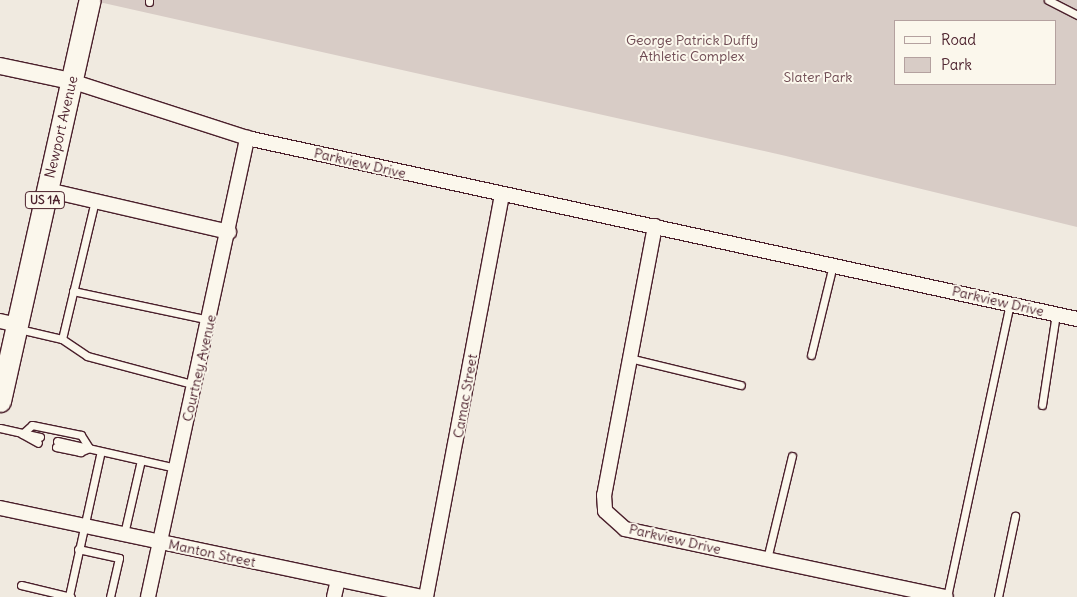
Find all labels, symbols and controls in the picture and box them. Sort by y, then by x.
legend [894,20,1057,85]
text: Road [941,30,976,49]
park label: George Patrick Duffy Athletic Complex [626,32,758,64]
text: Park [941,55,972,74]
park label: Slater Park [784,69,852,85]
street label: Newport Avenue [41,74,81,180]
street label: Parkview Drive [312,144,408,182]
road number: US 1A [24,190,66,210]
street label: Parkview Drive [950,282,1046,320]
street label: Courtney Avenue [179,313,219,423]
street label: Camac Street [449,353,481,439]
street label: Parkview Drive [627,520,723,558]
street label: Manton Street [167,536,257,570]

